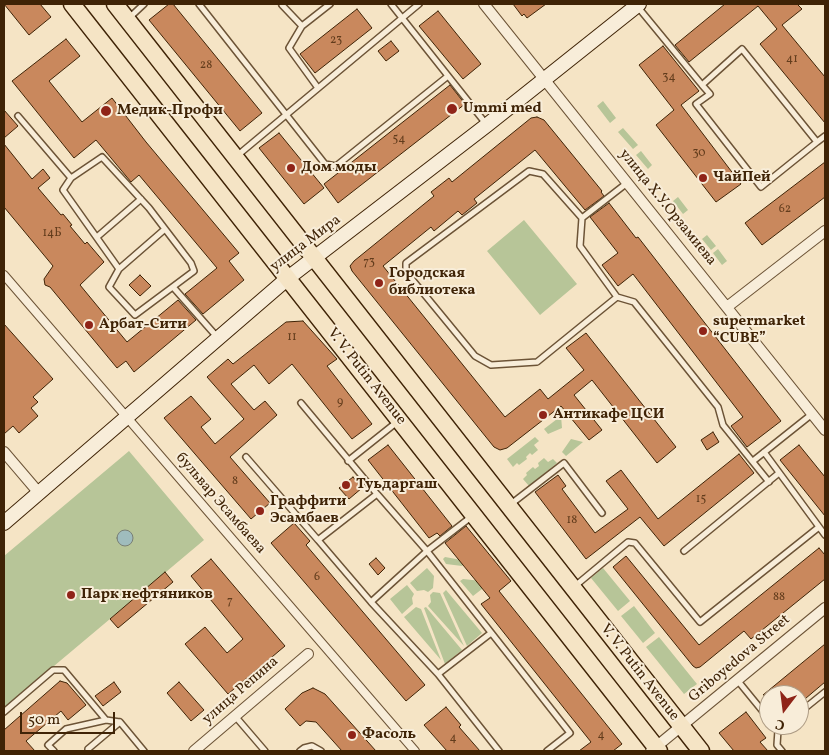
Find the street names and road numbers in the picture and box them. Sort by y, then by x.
street label: улица Х.У.Орзамиева [615,146,719,270]
street label: улица Мира [267,212,345,276]
street label: V. V. Putin Avenue [323,325,409,429]
street label: бульвар Эсамбаева [171,450,269,558]
street label: Griboyedova Street [686,611,794,707]
street label: V. V. Putin Avenue [596,621,682,725]
street label: улица Репина [199,653,283,729]

